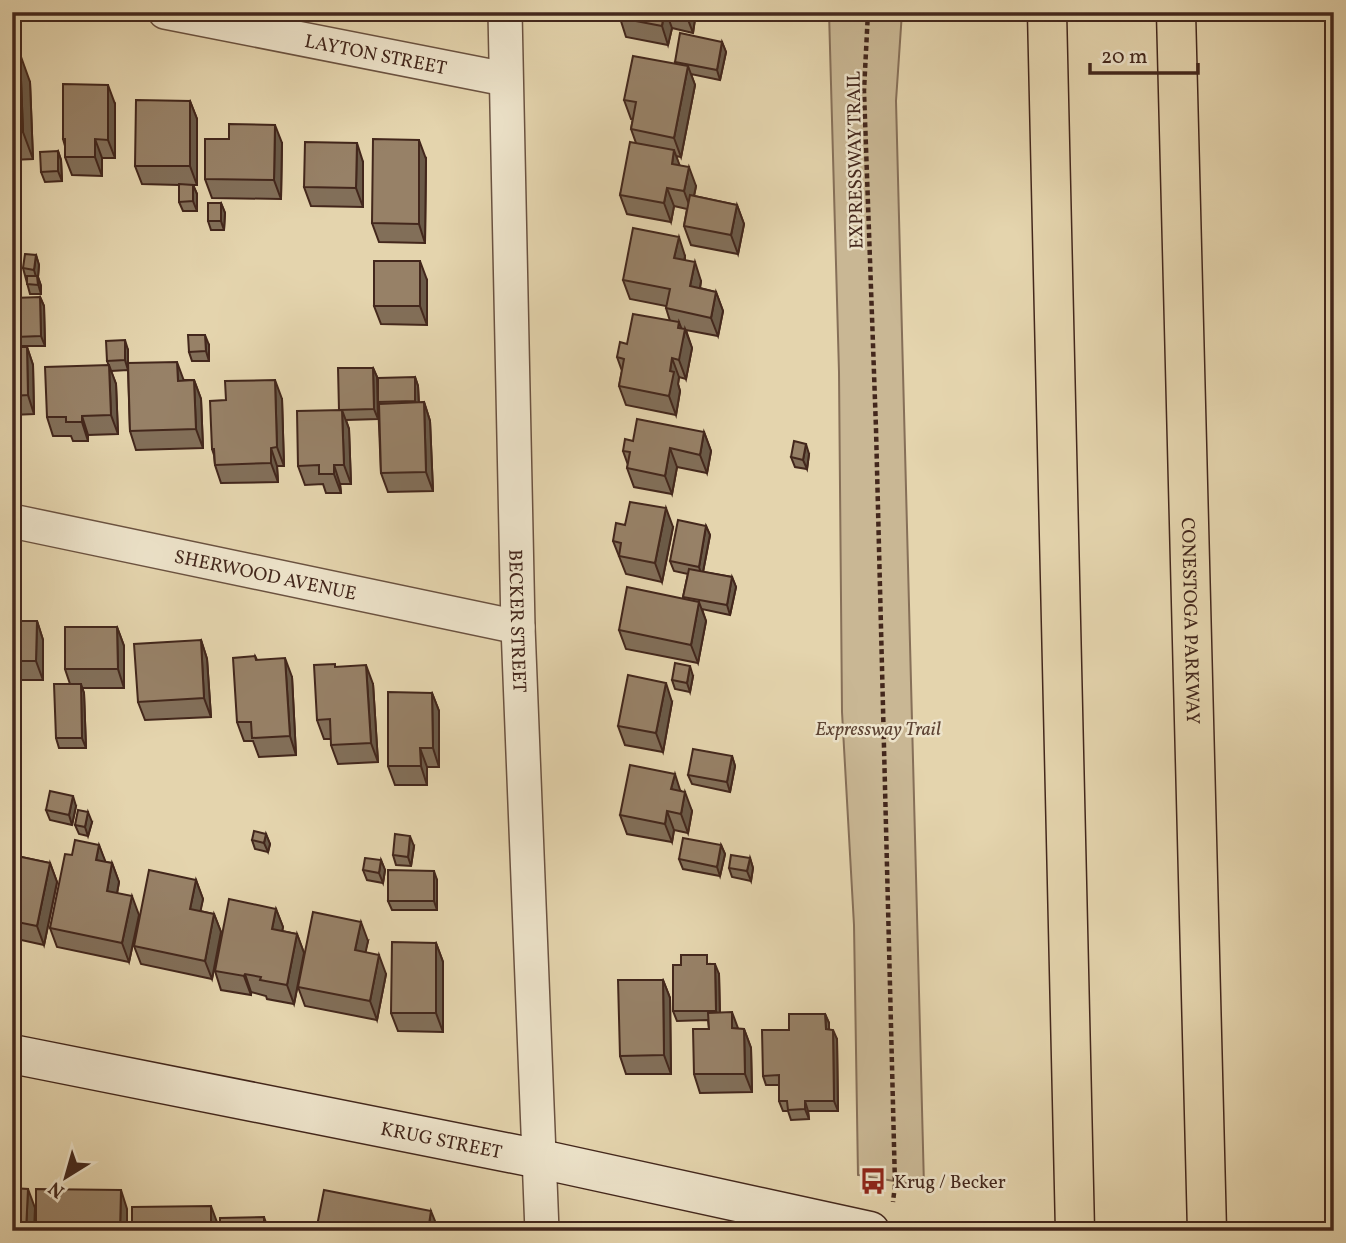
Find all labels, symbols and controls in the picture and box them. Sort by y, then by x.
street label: LAYTON STREET [302,29,449,82]
scale bar [1090,32,1199,76]
text: 20 m [1101,43,1147,72]
street label: EXPRESSWAY TRAIL [841,70,871,249]
street label: CONESTOGA PARKWAY [1174,517,1205,725]
street label: SHERWOOD AVENUE [172,544,359,608]
street label: BECKER STREET [501,549,532,693]
park label: Expressway Trail [815,717,941,743]
street label: KRUG STREET [378,1117,504,1166]
north arrow [32,1142,102,1212]
bus stop icon: Krug / Becker [858,1166,888,1196]
place label: Krug / Becker [894,1170,1006,1196]
text: N [43,1174,70,1204]

